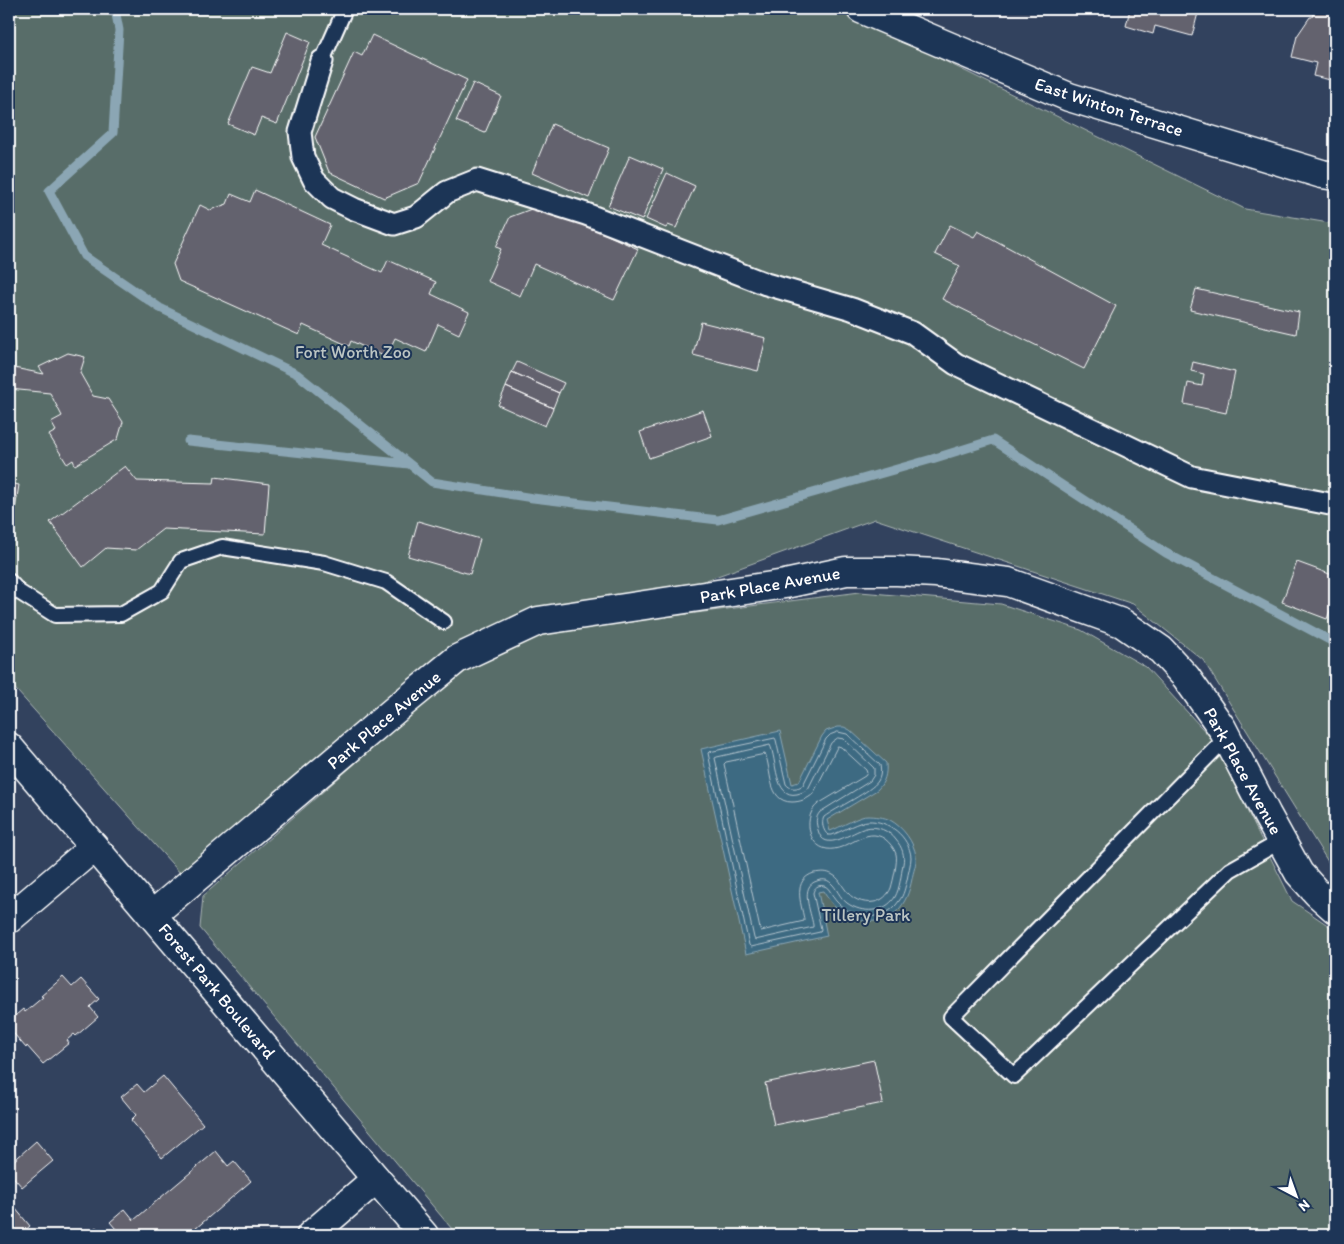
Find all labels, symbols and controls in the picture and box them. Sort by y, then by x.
street label: East Winton Terrace [1032,73,1186,141]
park label: Fort Worth Zoo [295,341,411,363]
street label: Park Place Avenue [698,562,842,608]
street label: Park Place Avenue [323,666,445,774]
street label: Park Place Avenue [1199,704,1287,838]
park label: Tillery Park [822,904,911,926]
street label: Forest Park Boulevard [154,919,280,1064]
north arrow [1272,1172,1322,1222]
text: N [1295,1196,1313,1215]

